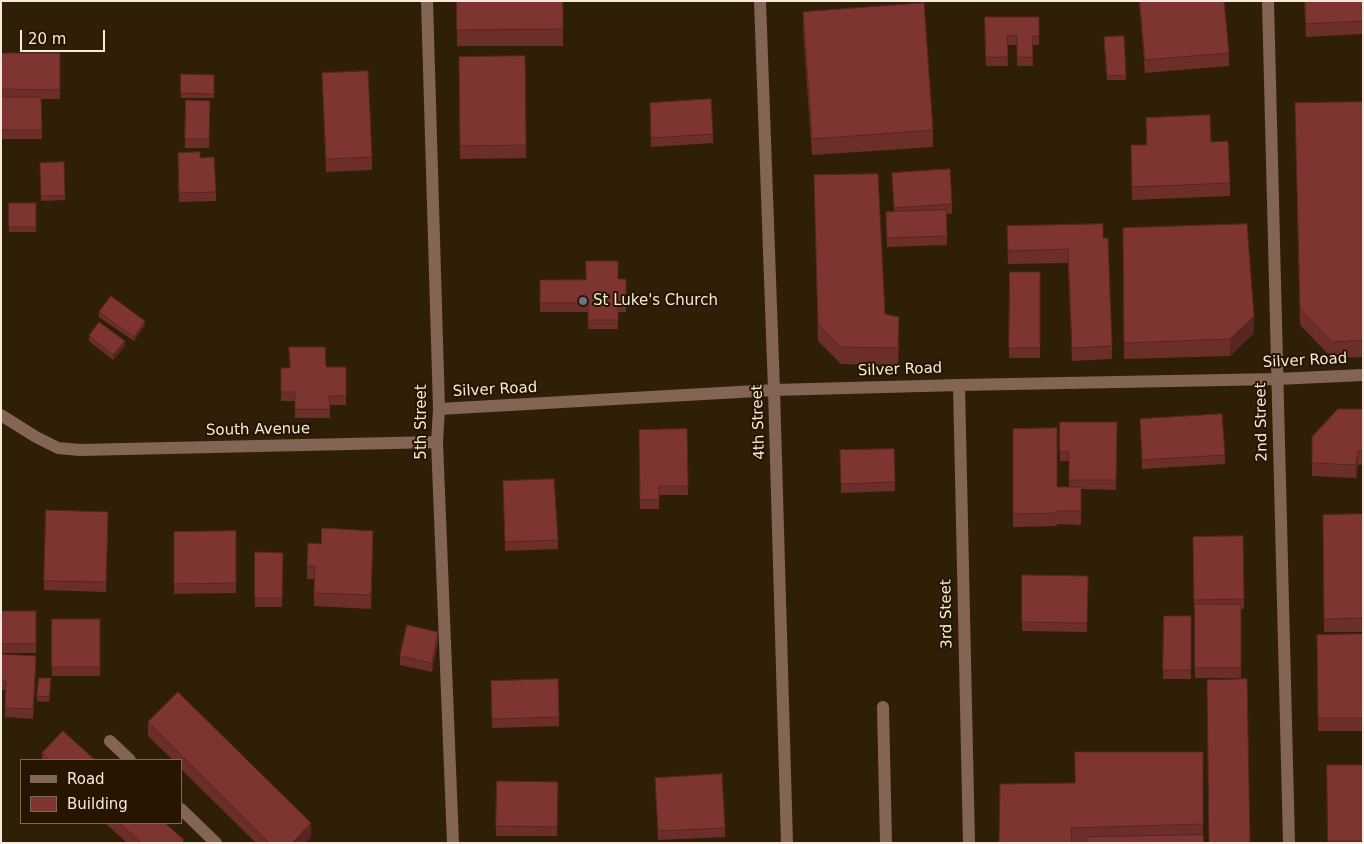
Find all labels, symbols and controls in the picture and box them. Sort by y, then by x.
scale bar [22,20,108,52]
text: 20 m [28,30,66,48]
place label: St Luke's Church [593,292,718,310]
marker: St Luke's Church [577,295,589,307]
street label: Silver Road [1262,350,1348,372]
street label: Silver Road [857,360,943,380]
street label: Silver Road [452,379,538,401]
street label: 2nd Street [1252,382,1272,462]
street label: 5th Street [413,384,431,460]
street label: 4th Street [749,384,769,460]
street label: South Avenue [206,420,310,440]
street label: 3rd Steet [937,579,957,649]
legend [20,759,182,824]
text: Road [67,770,105,788]
text: Building [67,795,128,813]

